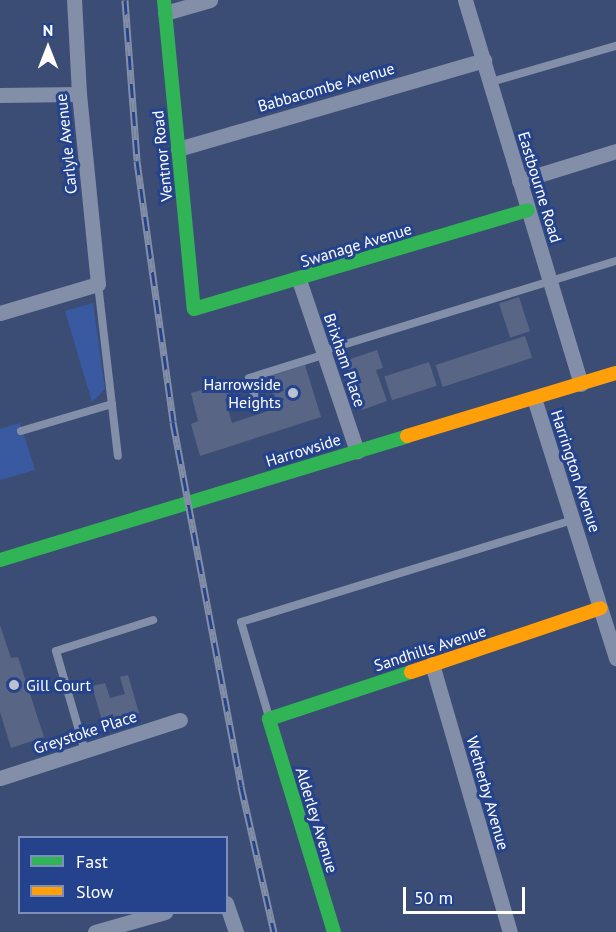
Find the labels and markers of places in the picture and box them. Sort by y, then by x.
place label: Harrowside Heights [204,374,281,412]
marker: Harrowside Heights [286,386,300,400]
place label: Gill Court [26,675,91,695]
marker: Gill Court [7,678,21,692]

